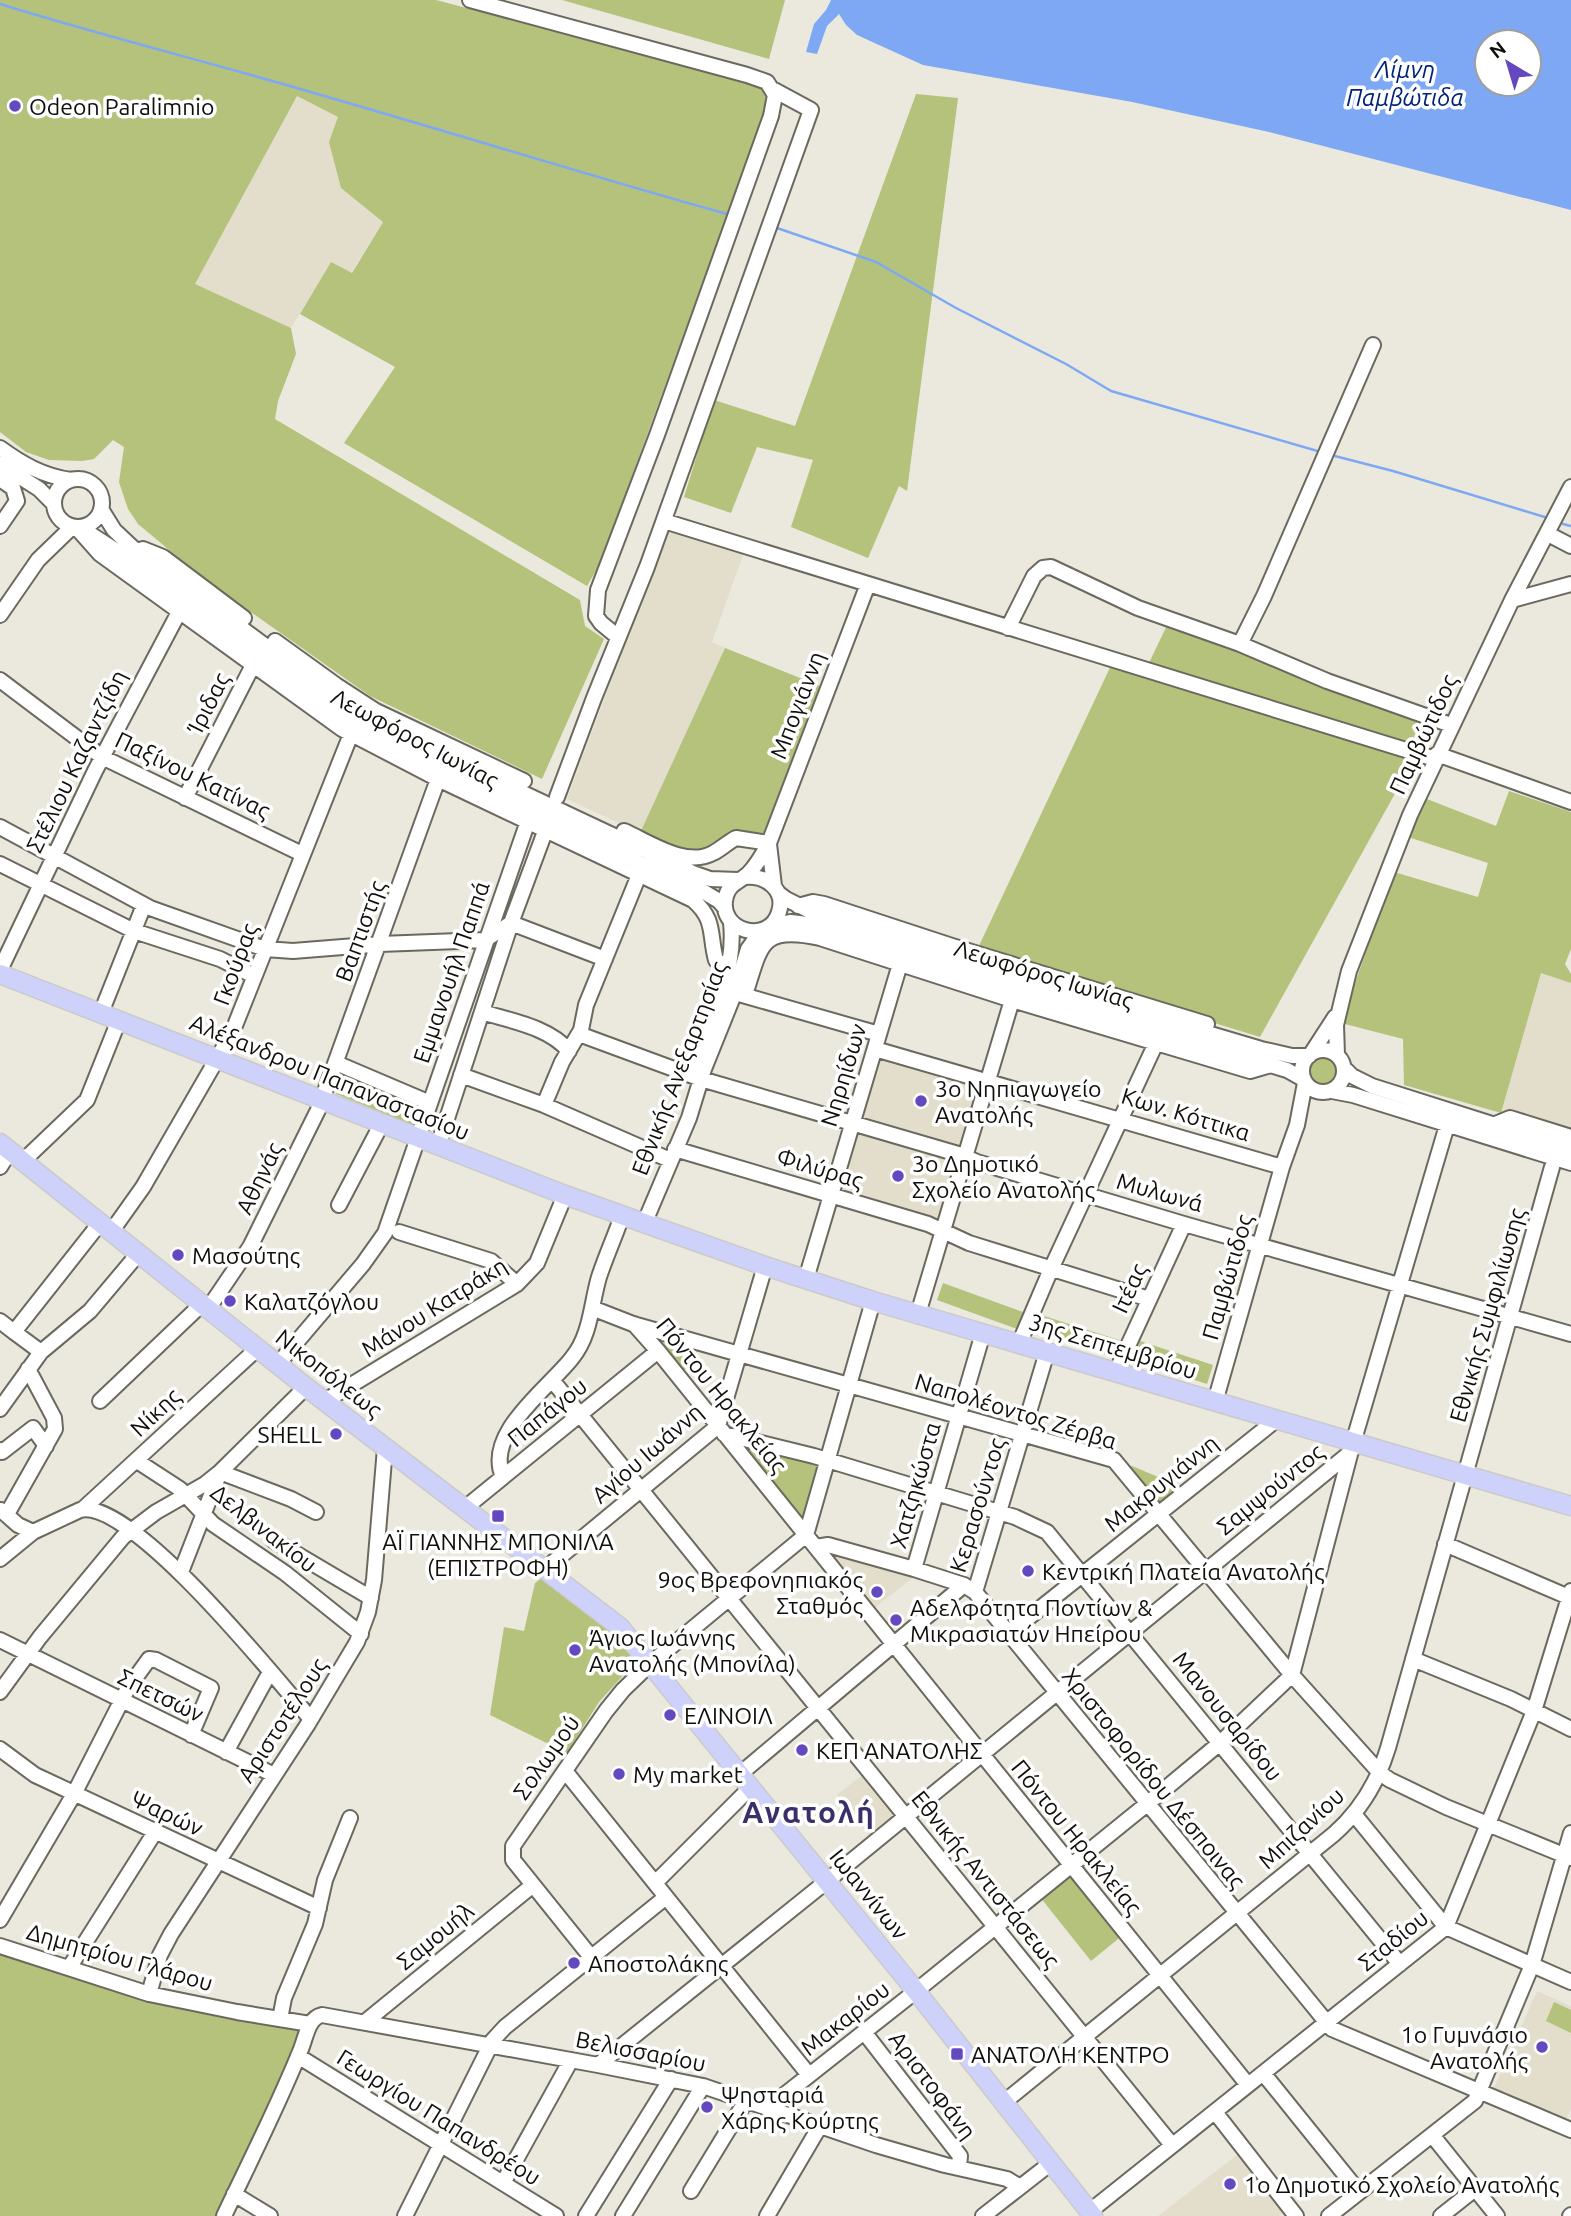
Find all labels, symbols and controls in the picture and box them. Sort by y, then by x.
north arrow [1473,28,1543,98]
text: N [1485,37,1510,63]
water label: Λίμνη Παμβώτιδα [1346,56,1464,111]
place label: Odeon Paralimnio [29,94,214,119]
marker: Odeon Paralimnio [7,98,23,114]
street label: Μπογιάννη [765,648,829,762]
street label: Στέλιου Καζαντζίδη [21,666,132,857]
street label: Ίριδας [182,668,235,739]
street label: Παμβώτιδος [1384,670,1463,798]
street label: Λεωφόρος Ιωνίας [327,683,503,793]
street label: Παξίνου Κατίνας [111,727,274,825]
street label: Βαπτιστής [330,877,391,985]
street label: Εμμανουήλ Παππά [408,878,494,1066]
street label: Γκούρας [208,920,263,1009]
street label: Λεωφόρος Ιωνίας [951,935,1136,1014]
street label: Εθνικής Ανεξαρτησίας [627,958,733,1179]
street label: Αλέξανδρου Παπαναστασίου [186,1009,473,1146]
street label: Νηρηίδων [816,1021,870,1129]
place label: 3ο Νηπιαγωγείο Ανατολής [935,1076,1101,1128]
street label: Κων. Κόττικα [1119,1083,1254,1145]
marker: 3ο Νηπιαγωγείο Ανατολής [913,1093,929,1109]
street label: Αθηνάς [231,1138,288,1218]
street label: Φιλύρας [774,1143,866,1194]
place label: 3ο Δημοτικό Σχολείο Ανατολής [912,1151,1095,1203]
marker: 3ο Δημοτικό Σχολείο Ανατολής [890,1168,906,1184]
street label: Μυλωνά [1114,1168,1206,1216]
street label: Εθνικής Συμφιλίωσης [1444,1205,1530,1425]
street label: Παμβώτιδος [1197,1211,1258,1343]
place label: Μασούτης [192,1243,300,1269]
marker: Μασούτης [170,1247,186,1263]
street label: Μάνου Κατράκη [357,1252,511,1362]
street label: Ιτέας [1107,1259,1152,1317]
place label: Καλατζόγλου [244,1289,379,1315]
marker: Καλατζόγλου [222,1293,238,1309]
street label: 3ης Σεπτεμβρίου [1026,1309,1200,1384]
street label: Πόντου Ηρακλείας [651,1313,792,1478]
street label: Νικοπόλεως [271,1324,387,1423]
street label: Ναπολέοντος Ζέρβα [912,1368,1120,1455]
street label: Παπάγου [502,1373,592,1451]
street label: Νίκης [125,1383,186,1442]
street label: Αγίου Ιωάννη [587,1398,707,1508]
street label: Χατζηκώστα [885,1419,946,1551]
place label: SHELL [258,1422,322,1447]
marker: SHELL [328,1426,344,1442]
street label: Μακρυγιάννη [1099,1430,1223,1536]
street label: Κερασούντος [945,1435,1010,1575]
street label: Σαμψούντος [1212,1439,1329,1540]
street label: Δελβινακίου [206,1479,322,1577]
marker: ΑΪ ΓΙΑΝΝΗΣ ΜΠΟΝΙΛΑ (ΕΠΙΣΤΡΟΦΗ) [490,1508,506,1524]
place label: ΑΪ ΓΙΑΝΝΗΣ ΜΠΟΝΙΛΑ (ΕΠΙΣΤΡΟΦΗ) [382,1529,614,1581]
place label: Κεντρική Πλατεία Ανατολής [1042,1559,1324,1585]
marker: Κεντρική Πλατεία Ανατολής [1020,1563,1036,1579]
place label: 9ος Βρεφονηπιακός Σταθμός [658,1567,863,1619]
marker: 9ος Βρεφονηπιακός Σταθμός [869,1584,885,1600]
place label: Αδελφότητα Ποντίων & Μικρασιατών Ηπείρου [910,1595,1152,1646]
marker: Αδελφότητα Ποντίων & Μικρασιατών Ηπείρου [888,1612,904,1628]
place label: Άγιος Ιωάννης Ανατολής (Μπονίλα) [589,1625,796,1677]
marker: Άγιος Ιωάννης Ανατολής (Μπονίλα) [567,1642,583,1658]
street label: Μανουσαρίδου [1168,1646,1288,1786]
street label: Αριστοτέλους [233,1653,332,1787]
street label: Χριστοφορίδου Δέσποινας [1057,1663,1250,1894]
street label: Σπετσών [114,1664,208,1726]
place label: ΕΛΙΝΟΙΛ [684,1703,773,1728]
marker: ΕΛΙΝΟΙΛ [662,1707,678,1723]
street label: Σολωμού [508,1710,584,1804]
place label: ΚΕΠ ΑΝΑΤΟΛΗΣ [816,1738,983,1763]
marker: ΚΕΠ ΑΝΑΤΟΛΗΣ [794,1742,810,1758]
street label: Πόντου Ηρακλείας [1006,1755,1147,1920]
place label: My market [633,1762,743,1787]
marker: My market [611,1766,627,1782]
street label: Μπιζανίου [1253,1783,1349,1874]
street label: Ψαρών [127,1786,207,1840]
street label: Εθνικής Αντιστάσεως [906,1786,1065,1973]
district label: Ανατολή [742,1795,876,1829]
street label: Ιωαννίνων [825,1844,913,1944]
street label: Σαμουήλ [392,1897,479,1974]
street label: Σταδίου [1353,1905,1433,1975]
street label: Δημητρίου Γλάρου [24,1918,216,1996]
place label: Αποστολάκης [588,1951,728,1977]
marker: Αποστολάκης [566,1955,582,1971]
street label: Μακαρίου [796,1976,894,2060]
place label: 1ο Γυμνάσιο Ανατολής [1401,2022,1528,2074]
street label: Βελισσαρίου [574,2026,708,2076]
street label: Αριστοφάνη [885,2026,981,2144]
marker: 1ο Γυμνάσιο Ανατολής [1534,2039,1550,2055]
place label: ΑΝΑΤΟΛΗ ΚΕΝΤΡΟ [971,2042,1170,2067]
street label: Γεωργίου Παπανδρέου [333,2044,545,2190]
marker: ΑΝΑΤΟΛΗ ΚΕΝΤΡΟ [949,2046,965,2062]
place label: Ψησταριά Χάρης Κούρτης [721,2082,879,2134]
marker: Ψησταριά Χάρης Κούρτης [699,2099,715,2115]
place label: 1ο Δημοτικό Σχολείο Ανατολής [1244,2172,1559,2198]
marker: 1ο Δημοτικό Σχολείο Ανατολής [1222,2176,1238,2192]

